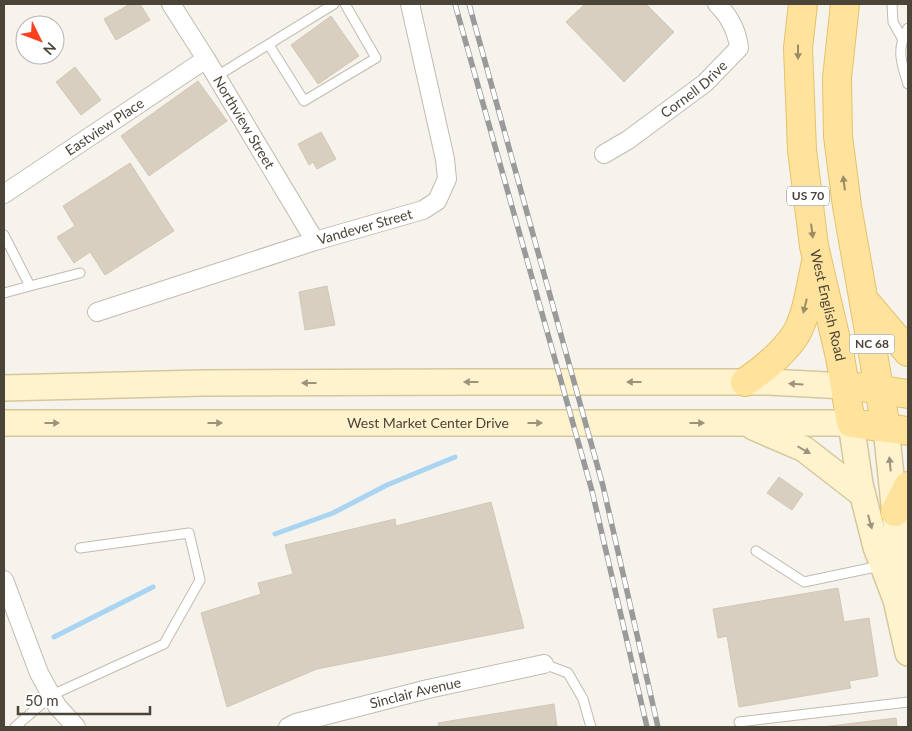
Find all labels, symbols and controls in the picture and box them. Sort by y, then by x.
north arrow [15,15,65,65]
text: N [40,39,60,59]
one-way arrow [794,44,802,60]
street label: Cornell Drive [657,57,730,121]
street label: Northview Street [210,72,279,172]
street label: Eastview Place [62,94,147,159]
one-way arrow [840,175,848,191]
road number: US 70 [787,187,829,206]
street label: Vandever Street [315,205,414,248]
one-way arrow [808,224,816,240]
street label: West English Road [807,248,850,363]
one-way arrow [801,298,809,313]
road number: NC 68 [850,334,894,354]
one-way arrow [463,378,479,386]
one-way arrow [626,378,642,386]
one-way arrow [301,379,317,387]
one-way arrow [788,379,804,387]
street label: West Market Center Drive [347,414,509,431]
one-way arrow [45,419,61,427]
one-way arrow [207,419,223,427]
one-way arrow [527,419,543,427]
one-way arrow [690,419,706,427]
one-way arrow [797,446,810,455]
one-way arrow [886,456,894,472]
one-way arrow [866,515,874,530]
street label: Sinclair Avenue [368,673,462,712]
scale bar [18,684,150,716]
text: 50 m [25,691,59,709]

